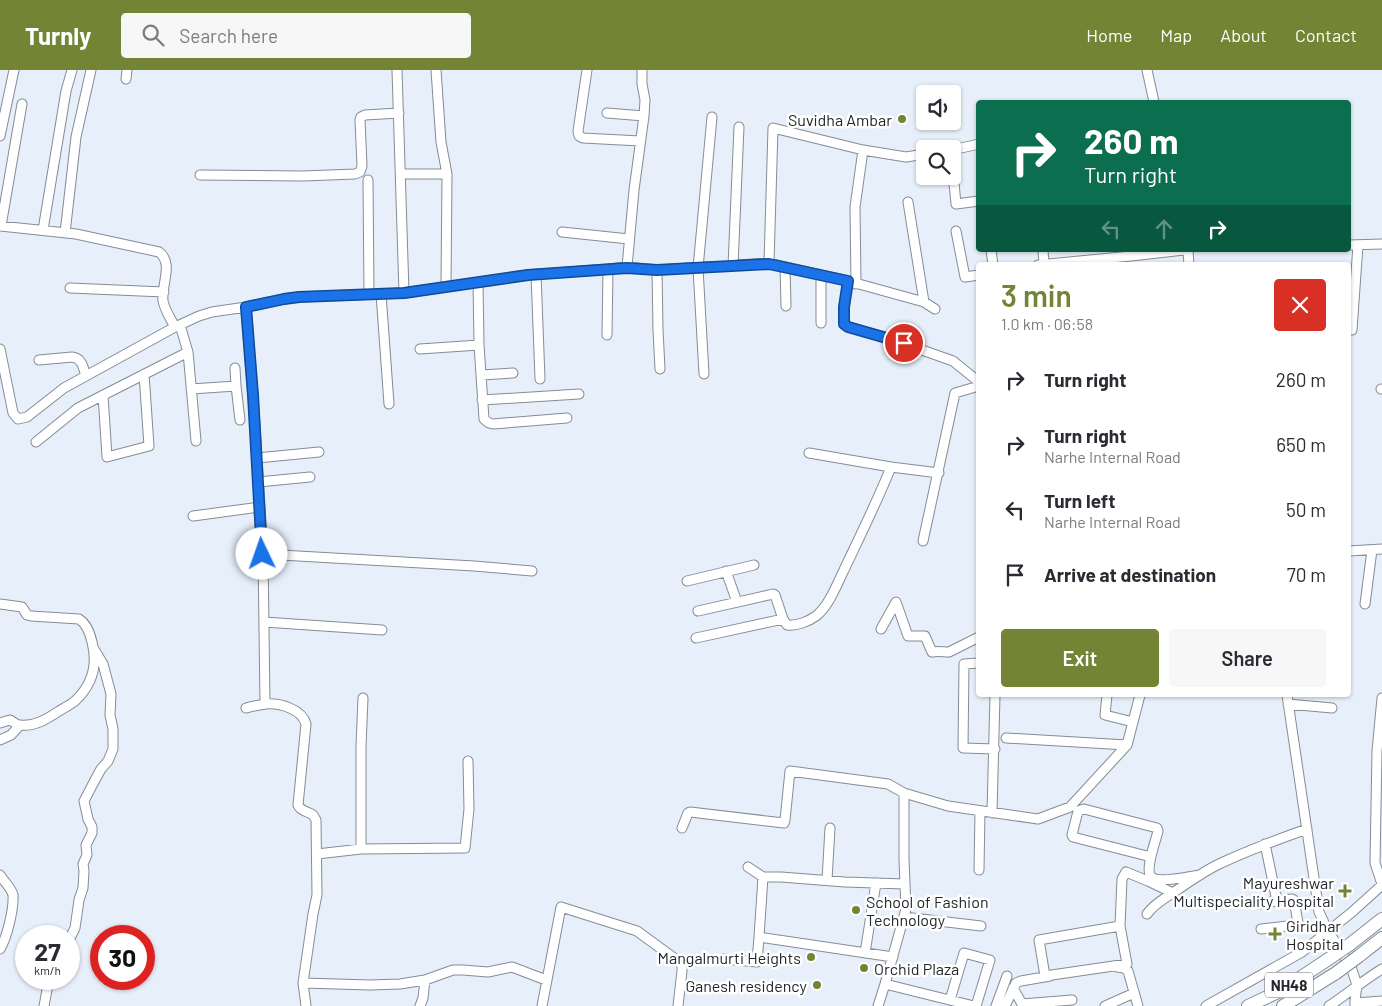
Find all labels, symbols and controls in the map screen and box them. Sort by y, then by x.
search box [121,13,471,58]
text: Turnly [25,21,91,50]
icon: search [139,21,167,49]
text: Search here [179,24,278,47]
text: Home [1086,24,1132,46]
text: Map [1160,24,1192,46]
text: About [1220,24,1267,46]
text: Contact [1295,24,1357,46]
map controls [916,85,961,185]
button: sound [916,85,961,130]
place label: Suvidha Ambar [788,110,892,129]
marker: Suvidha Ambar [896,113,908,125]
text: 260 m [1084,119,1179,161]
icon: right [1001,120,1066,185]
button: search [916,140,961,185]
text: Turn right [1084,161,1177,187]
icon: left [1097,215,1125,243]
icon: ahead [1150,215,1178,243]
icon: right [1203,215,1231,243]
text: 3 min [1001,277,1072,313]
button: close [1274,279,1326,331]
text: 1.0 km · 06:58 [1001,314,1093,333]
pin [883,322,925,364]
icon: arrive [890,329,918,357]
icon: right [1001,366,1029,394]
text: Turn right [1044,368,1126,391]
text: 260 m [1276,368,1326,391]
text: Turn right [1044,424,1126,447]
icon: right [1001,431,1029,459]
text: 650 m [1276,433,1326,456]
text: Narhe Internal Road [1044,447,1181,466]
text: Turn left [1044,489,1115,512]
icon: left [1001,496,1029,524]
text: 50 m [1286,498,1326,521]
text: Narhe Internal Road [1044,512,1181,531]
position arrow [235,527,287,579]
icon: arrive [1001,561,1029,589]
text: Arrive at destination [1044,563,1216,586]
text: 70 m [1287,563,1326,586]
button: Exit [1001,629,1159,687]
button: Share [1169,629,1326,687]
place label: Mayureshwar Multispeciality Hospital [1173,873,1334,910]
marker: Mayureshwar Multispeciality Hospital [1338,884,1352,898]
place label: School of Fashion Technology [866,892,989,929]
marker: School of Fashion Technology [850,904,862,916]
place label: Giridhar Hospital [1286,916,1343,953]
speed limit sign: 30 [90,925,155,990]
marker: Giridhar Hospital [1268,927,1282,941]
text: 27 [34,936,61,966]
place label: Mangalmurti Heights [658,948,801,967]
marker: Mangalmurti Heights [805,951,817,963]
place label: Orchid Plaza [874,959,959,978]
marker: Orchid Plaza [858,962,870,974]
text: km/h [34,963,61,977]
road number: NH48 [1265,972,1313,998]
place label: Ganesh residency [685,976,808,995]
marker: Ganesh residency [811,979,823,991]

